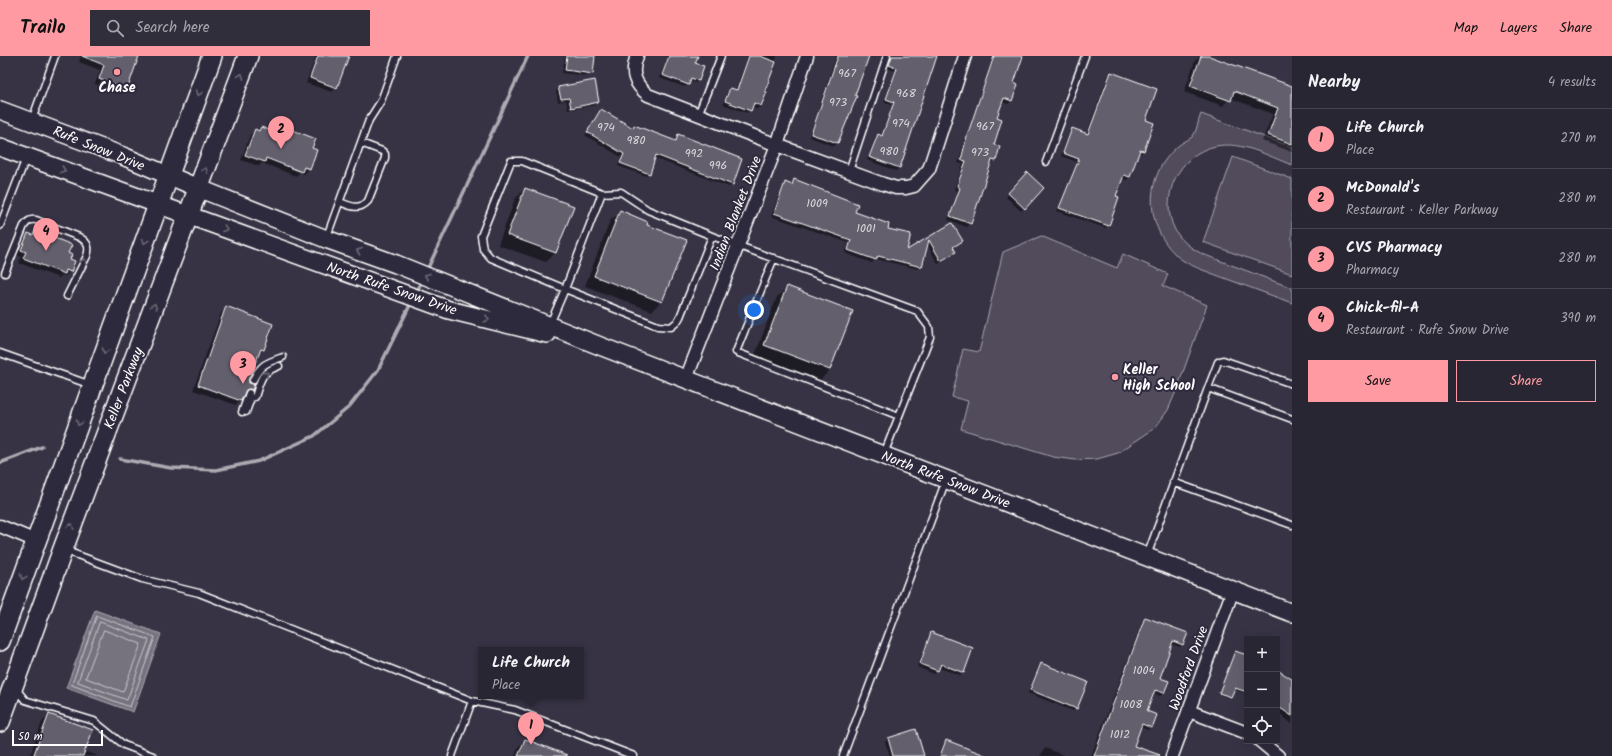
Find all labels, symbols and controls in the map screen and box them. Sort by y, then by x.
search box [90,10,370,46]
text: Trailo [20,13,66,43]
text: Search here [136,16,210,40]
icon: search [104,17,126,39]
text: Map [1454,17,1478,39]
text: Layers [1500,17,1538,39]
text: Share [1560,17,1592,39]
house number: 967 [838,64,856,83]
marker: Chase [112,67,122,77]
text: Nearby [1308,69,1360,96]
one-way arrow [236,72,244,79]
text: 4 results [1548,72,1596,93]
place label: Chase [98,77,136,99]
house number: 968 [896,84,917,103]
one-way arrow [195,89,203,96]
house number: 973 [829,93,847,112]
house number: 974 [892,114,910,133]
pin: 2 [268,116,294,149]
text: Life Church [1346,116,1424,140]
house number: 967 [976,117,994,136]
house number: 974 [597,118,615,137]
street label: Rufe Snow Drive [49,120,149,178]
text: 1 [1319,128,1323,149]
text: 270 m [1560,128,1596,149]
house number: 980 [626,131,646,150]
text: Place [1346,140,1374,161]
house number: 980 [879,142,899,161]
house number: 973 [971,143,989,162]
house number: 992 [685,144,703,163]
street label: Indian Blanket Drive [704,152,768,274]
house number: 996 [709,156,727,175]
one-way arrow [60,166,67,174]
one-way arrow [201,166,209,173]
text: McDonald's [1346,176,1420,200]
text: 2 [1317,188,1325,209]
text: 280 m [1559,188,1596,209]
house number: 1009 [806,194,828,213]
text: Restaurant · Keller Parkway [1346,200,1498,221]
pin: 4 [33,218,59,251]
house number: 1001 [856,219,876,238]
one-way arrow [221,224,228,233]
text: CVS Pharmacy [1346,236,1442,260]
one-way arrow [141,237,149,244]
one-way arrow [356,247,363,256]
text: 3 [1317,248,1325,269]
text: 280 m [1559,248,1596,269]
street label: North Rufe Snow Drive [324,256,460,322]
one-way arrow [79,258,87,265]
text: Pharmacy [1346,260,1399,281]
one-way arrow [423,273,430,281]
text: Chick-fil-A [1346,296,1419,320]
your location [744,300,764,320]
one-way arrow [150,302,158,309]
text: 4 [1317,308,1325,329]
text: 390 m [1560,308,1596,329]
one-way arrow [484,315,490,323]
text: Restaurant · Rufe Snow Drive [1346,320,1509,341]
street label: Keller Parkway [98,344,150,432]
one-way arrow [101,347,110,354]
pin: 3 [230,351,256,384]
place label: Keller High School [1123,359,1195,397]
button: Save [1308,360,1448,402]
button: Share [1456,360,1596,402]
one-way arrow [261,371,269,379]
marker: Keller High School [1110,372,1120,382]
one-way arrow [75,419,84,426]
street label: North Rufe Snow Drive [878,445,1014,515]
one-way arrow [67,523,75,530]
one-way arrow [20,574,28,581]
street label: Woodford Drive [1163,622,1215,714]
map controls [1244,636,1280,744]
button: + [1244,636,1280,672]
popup [478,647,584,699]
text: Life Church [492,651,570,675]
house number: 1004 [1133,661,1156,680]
button: − [1244,672,1280,708]
text: Place [492,675,520,696]
house number: 1008 [1120,695,1143,714]
button: locate [1244,708,1280,744]
pin: 1 [518,712,544,745]
house number: 1012 [1110,725,1130,744]
scale bar [12,728,103,747]
text: 50 m [18,728,43,746]

